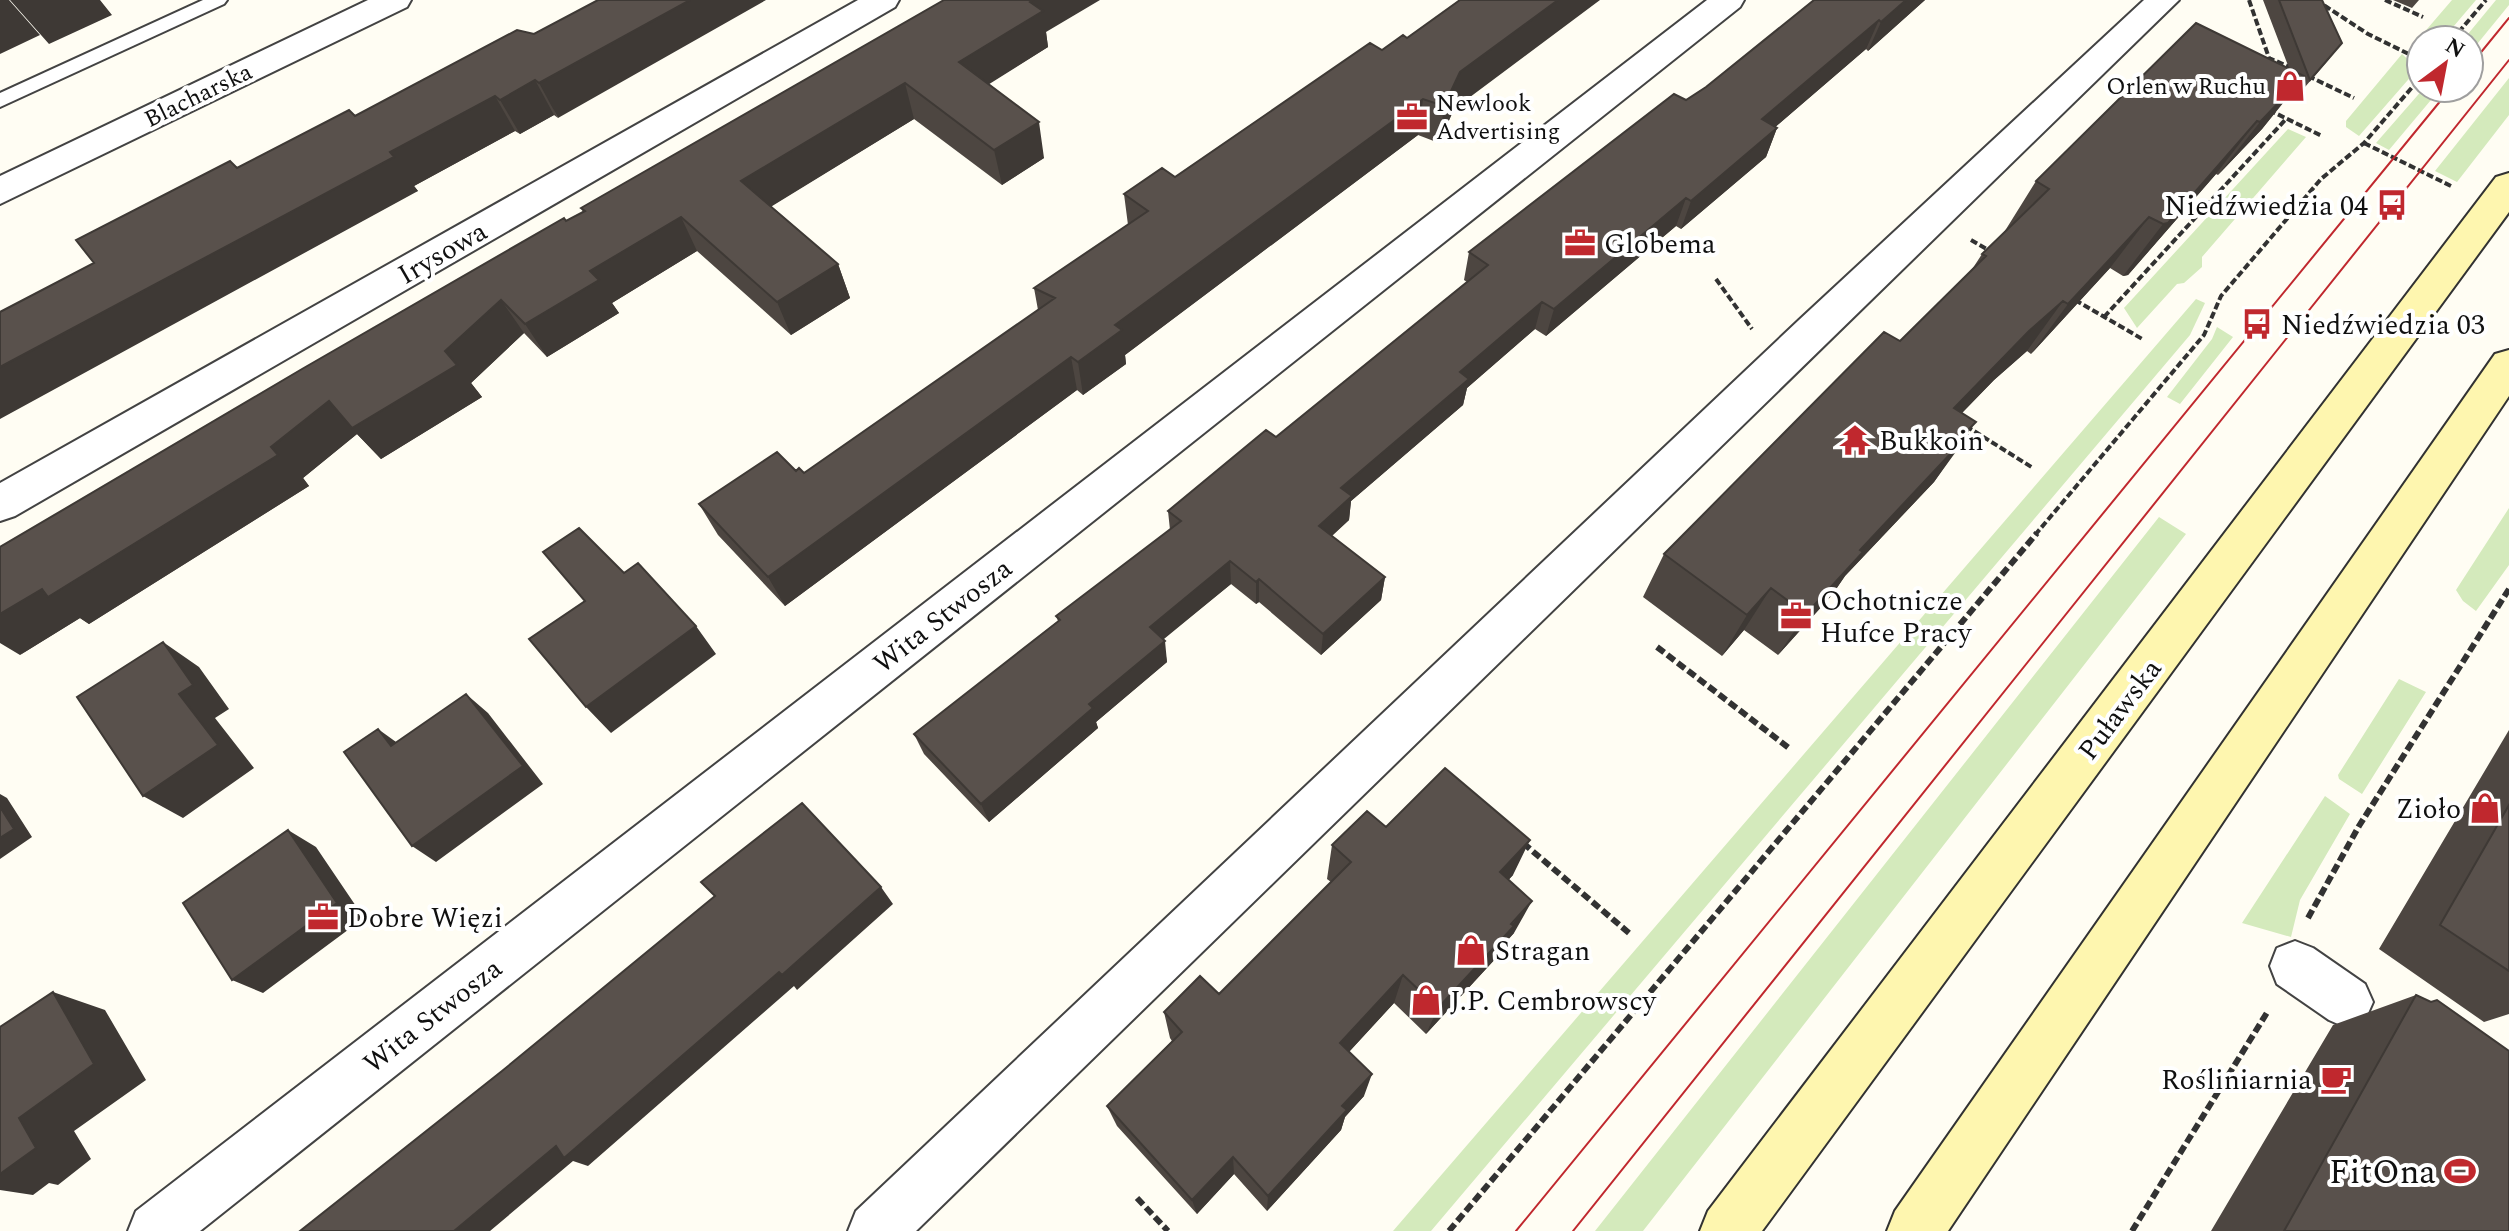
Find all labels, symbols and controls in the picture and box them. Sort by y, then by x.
north arrow [2405,24,2485,104]
text: N [2438,30,2471,67]
street label: Blacharska [138,54,259,138]
place label: Orlen w Ruchu [2106,69,2266,105]
shop icon: Orlen w Ruchu [2273,69,2307,103]
place label: Newlook Advertising [1436,86,1560,150]
office icon: Newlook Advertising [1395,100,1429,134]
place label: Niedźwiedzia 04 [2164,185,2368,228]
bus stop icon: Niedźwiedzia 04 [2375,188,2409,222]
street label: Irysowa [390,210,496,296]
place label: Globema [1604,223,1716,266]
office icon: Globema [1563,226,1597,260]
place label: Niedźwiedzia 03 [2281,304,2485,347]
bus stop icon: Niedźwiedzia 03 [2240,307,2274,341]
place label: Bukkoin [1879,420,1984,463]
temple icon: Bukkoin [1838,423,1872,457]
street label: Wita Stwosza [864,548,1022,684]
place label: Ochotnicze Hufce Pracy [1820,580,1973,655]
office icon: Ochotnicze Hufce Pracy [1779,599,1813,633]
street label: Puławska [2068,650,2173,770]
place label: Zioło [2396,788,2461,831]
shop icon: Zioło [2468,791,2502,825]
place label: Dobre Więzi [347,897,503,940]
office icon: Dobre Więzi [306,900,340,934]
place label: Stragan [1495,930,1590,973]
shop icon: Stragan [1454,933,1488,967]
street label: Wita Stwosza [354,948,512,1084]
place label: J.P. Cembrowscy [1450,980,1658,1023]
shop icon: J.P. Cembrowscy [1409,983,1443,1017]
place label: Rośliniarnia [2161,1059,2312,1102]
cafe icon: Rośliniarnia [2319,1062,2353,1096]
place label: FitOna [2329,1147,2436,1199]
sports icon: FitOna [2443,1154,2477,1188]

